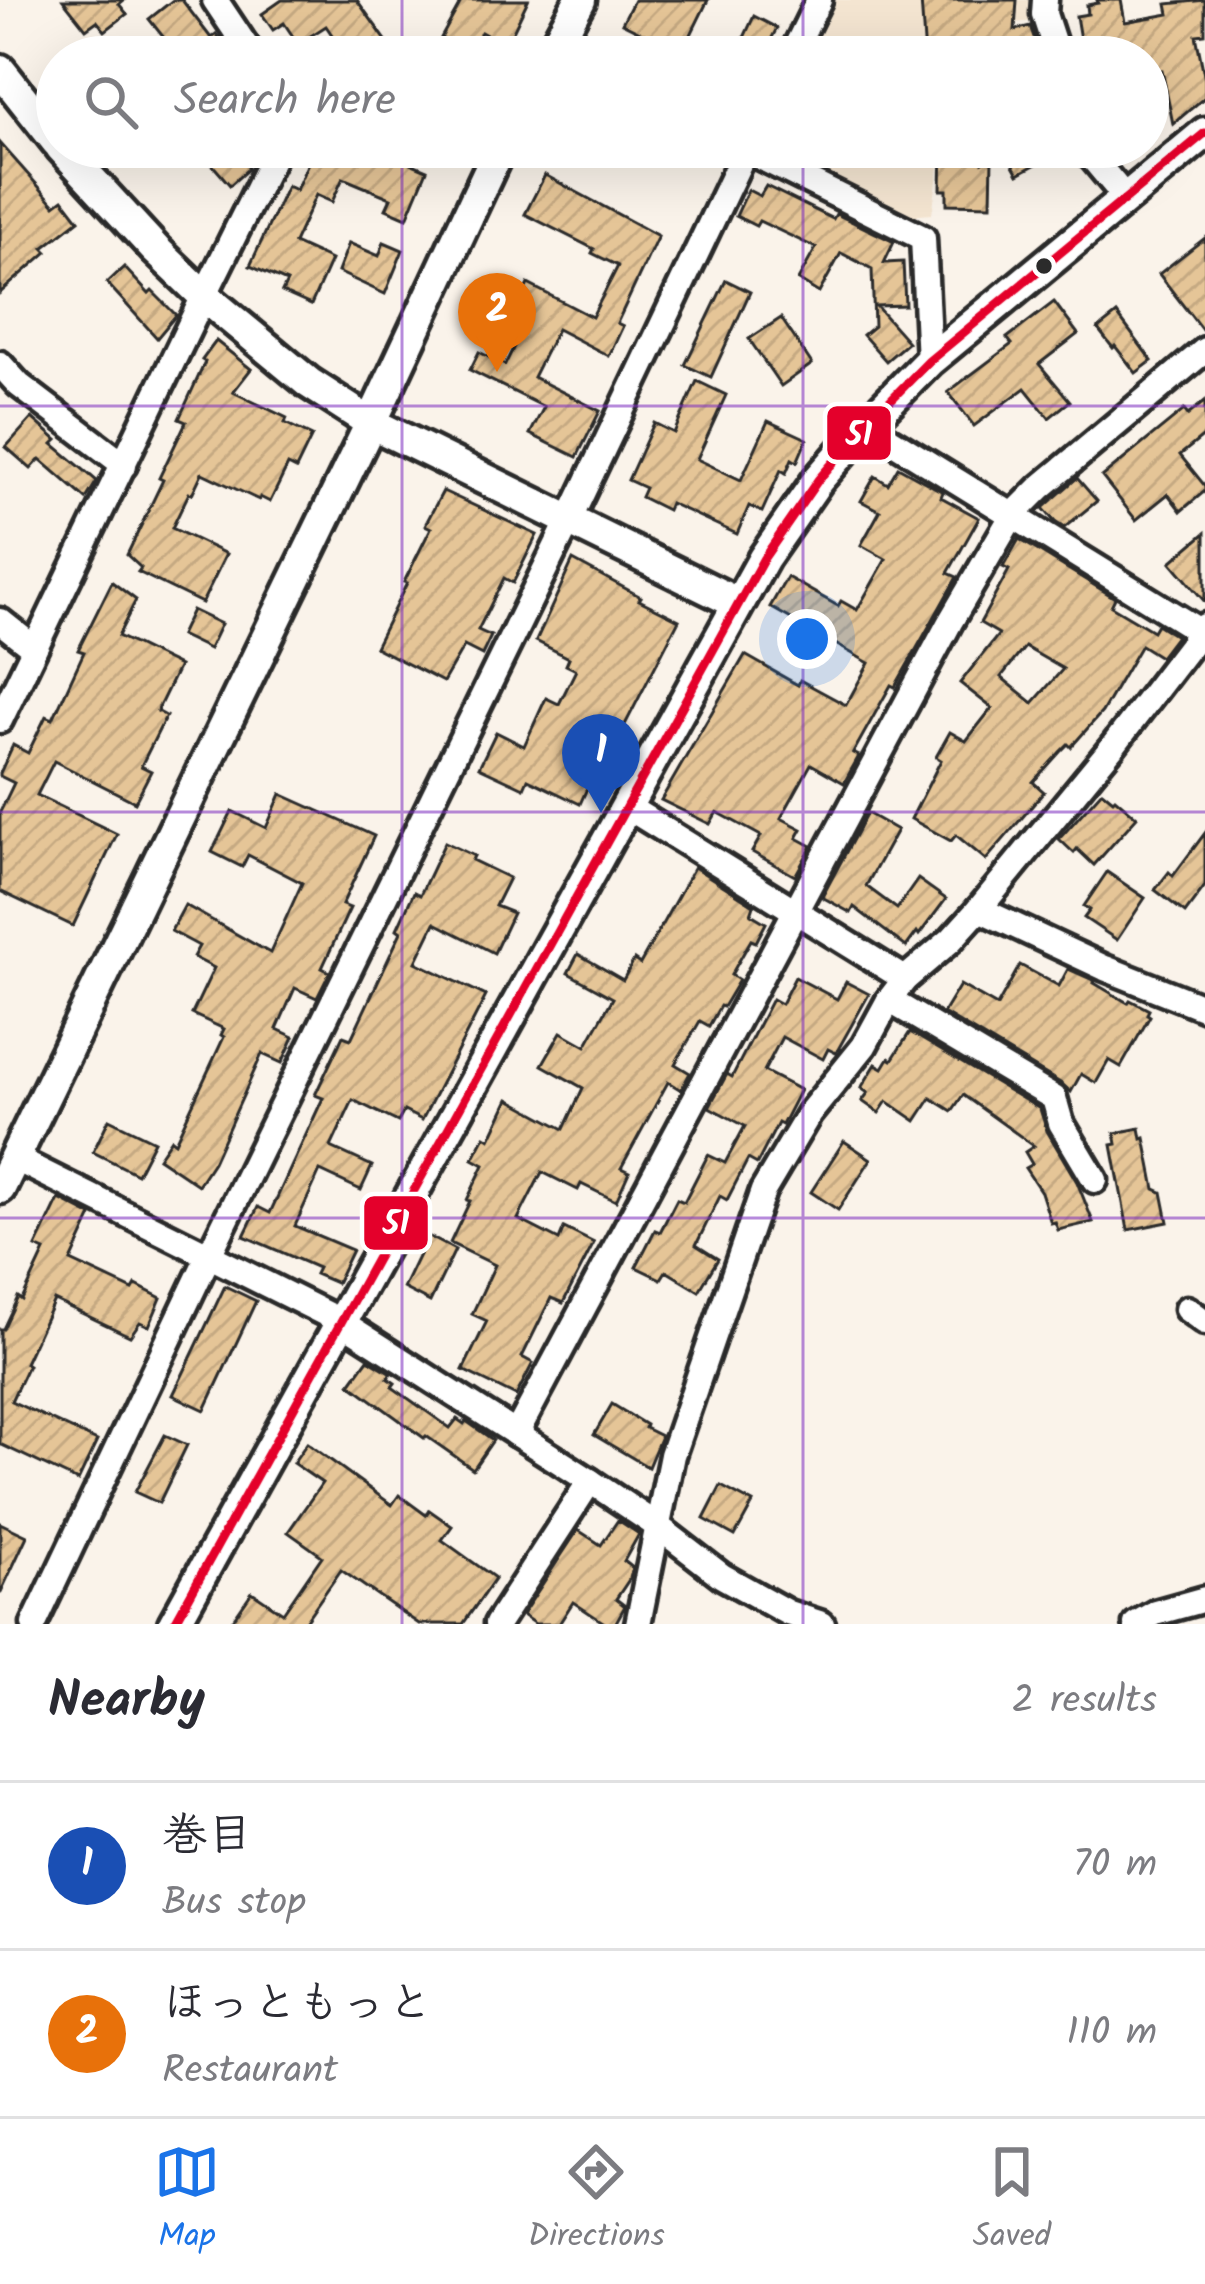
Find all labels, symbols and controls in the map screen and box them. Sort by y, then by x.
search box [36,36,1169,168]
text: Search here [174,66,396,138]
icon: search [78,69,144,135]
unlabelled marker [1033,255,1055,277]
pin: 2 [458,273,536,372]
line badge: 51 [825,404,893,462]
text: 51 [845,410,872,463]
your location [777,609,837,669]
pin: 1 [562,714,640,813]
line badge: 51 [362,1194,430,1252]
text: 51 [382,1199,409,1252]
text: Nearby [48,1662,205,1743]
text: 2 results [1012,1671,1157,1733]
text: 巻目 [162,1801,252,1873]
text: 1 [81,1835,93,1897]
text: 70 m [1073,1835,1157,1897]
text: Bus stop [162,1873,306,1935]
text: ほっともっと [162,1969,432,2041]
text: 2 [76,2003,98,2065]
text: 110 m [1066,2003,1157,2065]
text: Restaurant [162,2041,338,2103]
tab: Map [154,2139,220,2264]
tab: Directions [528,2139,665,2264]
tab: Saved [973,2139,1051,2264]

